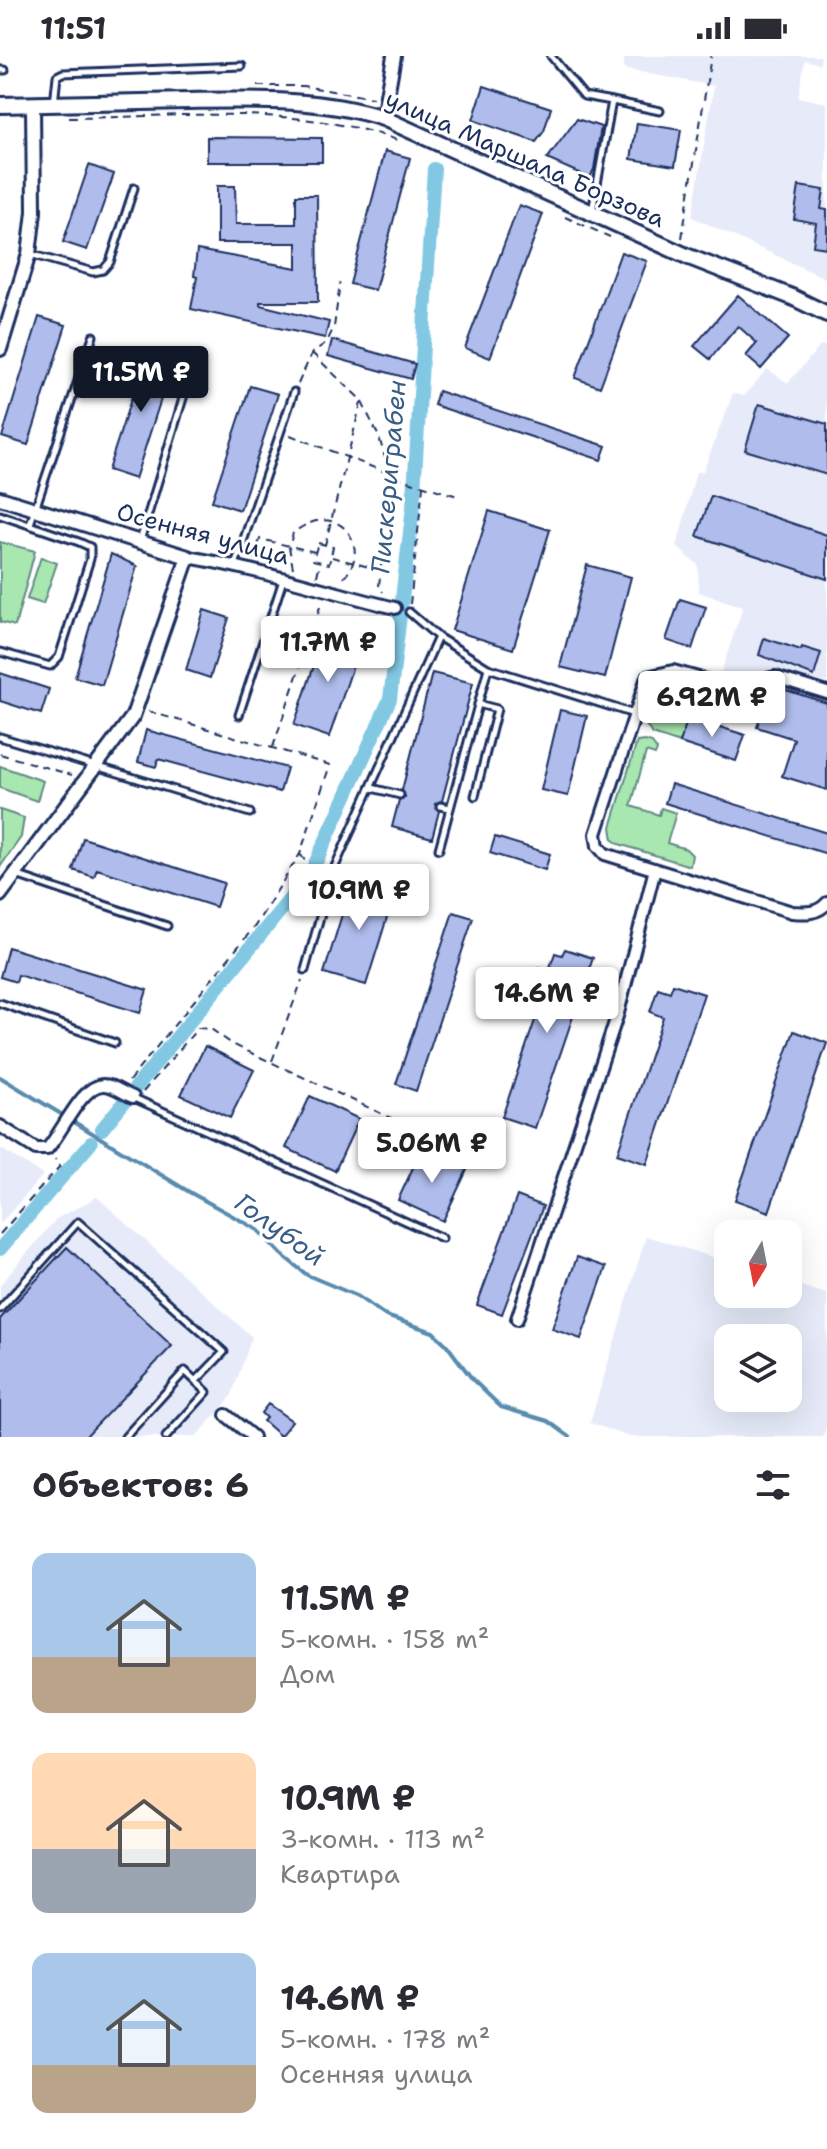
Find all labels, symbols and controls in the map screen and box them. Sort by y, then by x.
text: 11:51 [40,8,106,49]
street label: улица Маршала Борзова [380,83,670,235]
pin: 11.5M ₽ [67,346,215,414]
text: 11.5M ₽ [91,354,191,389]
water label: Пискериграбен [362,379,414,575]
street label: Осенняя улица [113,496,293,572]
pin: 11.7M ₽ [254,616,402,684]
text: 11.7M ₽ [279,624,377,659]
pin: 6.92M ₽ [638,671,786,739]
text: 6.92M ₽ [656,679,768,714]
pin: 10.9M ₽ [285,864,433,932]
text: 10.9M ₽ [307,872,411,907]
pin: 14.6M ₽ [473,967,621,1035]
text: 14.6M ₽ [494,975,600,1010]
pin: 5.06M ₽ [358,1117,506,1185]
text: 5.06M ₽ [376,1125,488,1160]
water label: Голубой [228,1184,332,1274]
north arrow [714,1220,802,1308]
map controls [714,1220,802,1412]
button: layers [714,1324,802,1412]
text: Объектов: 6 [32,1462,249,1508]
icon: filters [751,1463,795,1507]
text: 11.5M ₽ [280,1575,410,1621]
icon: home [96,1585,192,1681]
text: 5-комн. · 158 m² [280,1621,490,1656]
text: Дом [280,1656,335,1691]
text: 10.9M ₽ [280,1775,416,1821]
icon: home [96,1785,192,1881]
text: 3-комн. · 113 m² [280,1821,485,1856]
text: Квартира [280,1856,400,1891]
text: 14.6M ₽ [280,1975,420,2021]
icon: home [96,1985,192,2081]
text: 5-комн. · 178 m² [280,2021,490,2056]
text: Осенняя улица [280,2056,472,2091]

